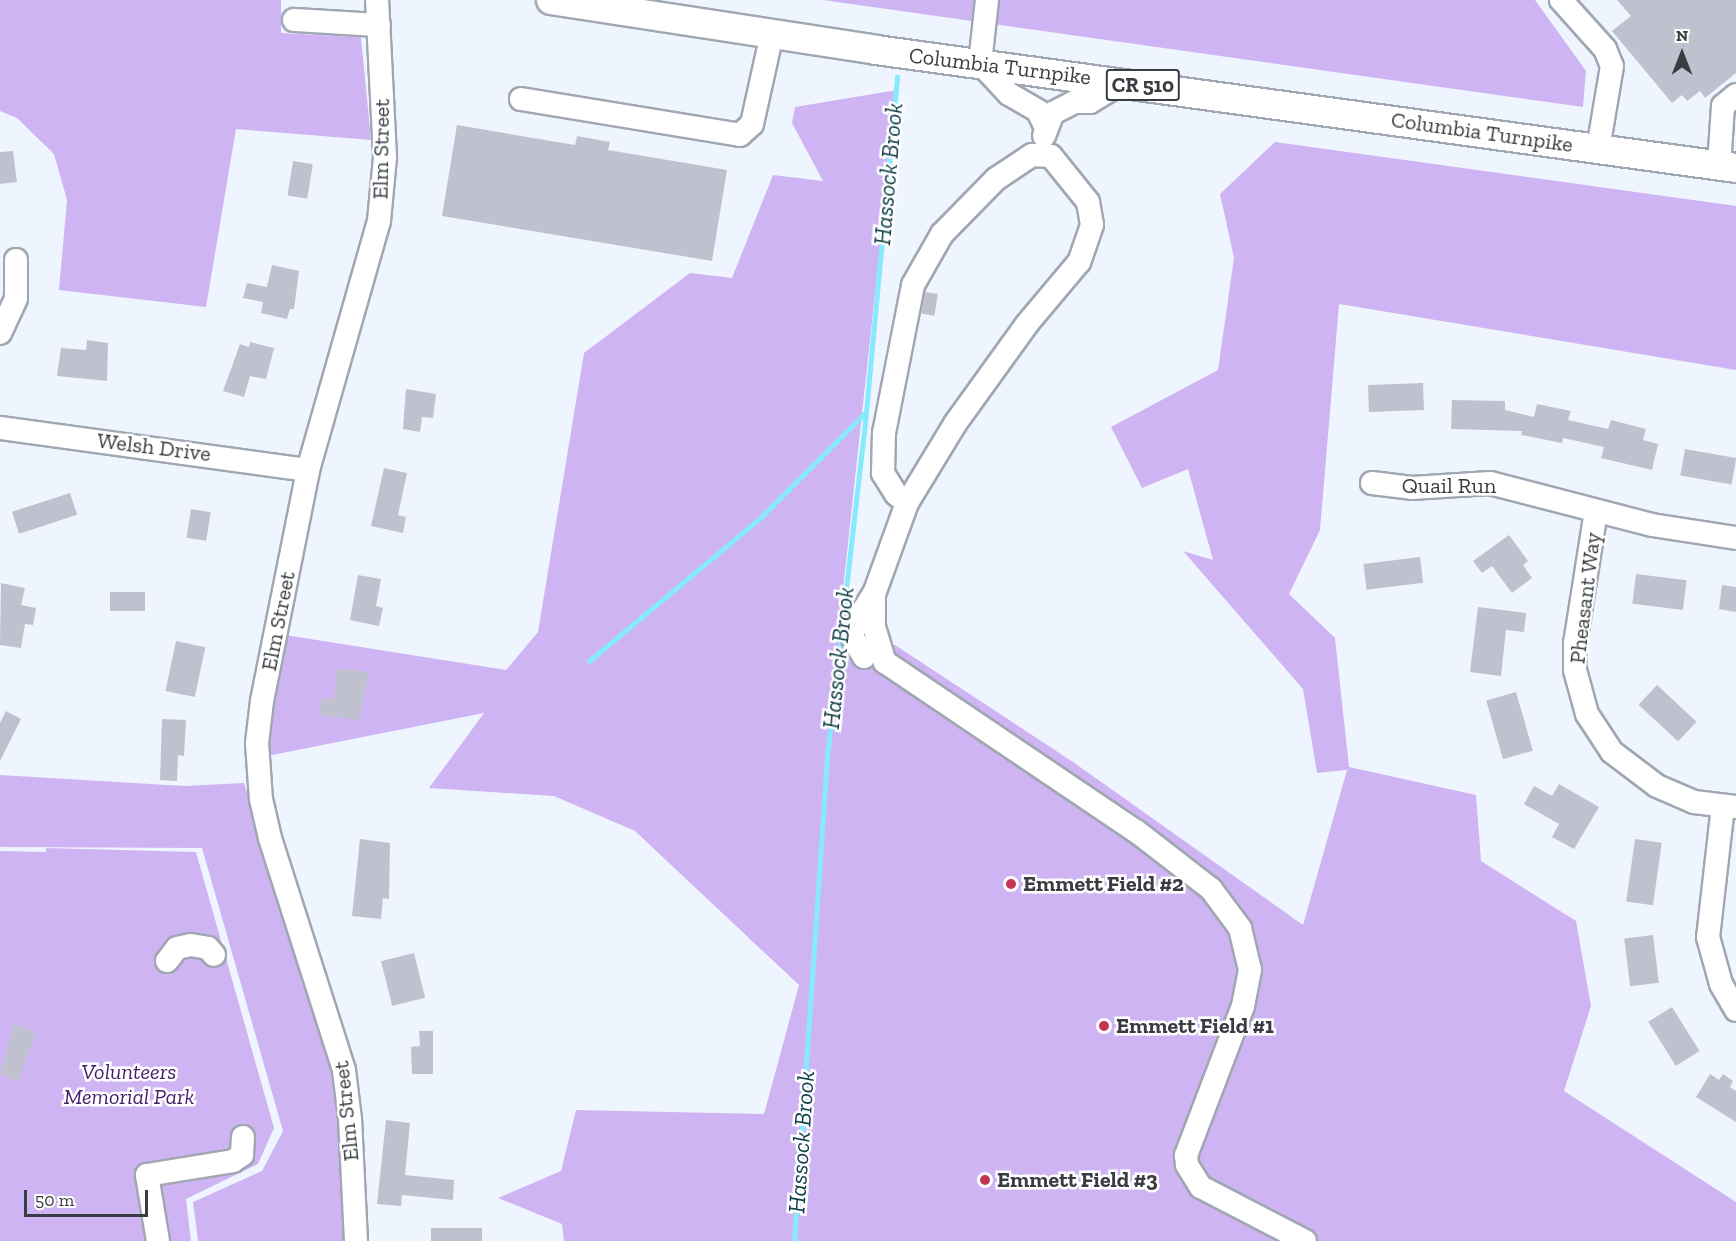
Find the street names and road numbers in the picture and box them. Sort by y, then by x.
street label: Columbia Turnpike [907,42,1093,90]
road number: CR 510 [1106,67,1180,103]
street label: Elm Street [367,98,395,200]
street label: Columbia Turnpike [1389,106,1575,158]
street label: Welsh Drive [96,427,212,467]
street label: Quail Run [1402,473,1496,499]
street label: Pheasant Way [1564,530,1606,666]
street label: Elm Street [255,569,301,673]
street label: Elm Street [328,1060,364,1162]

